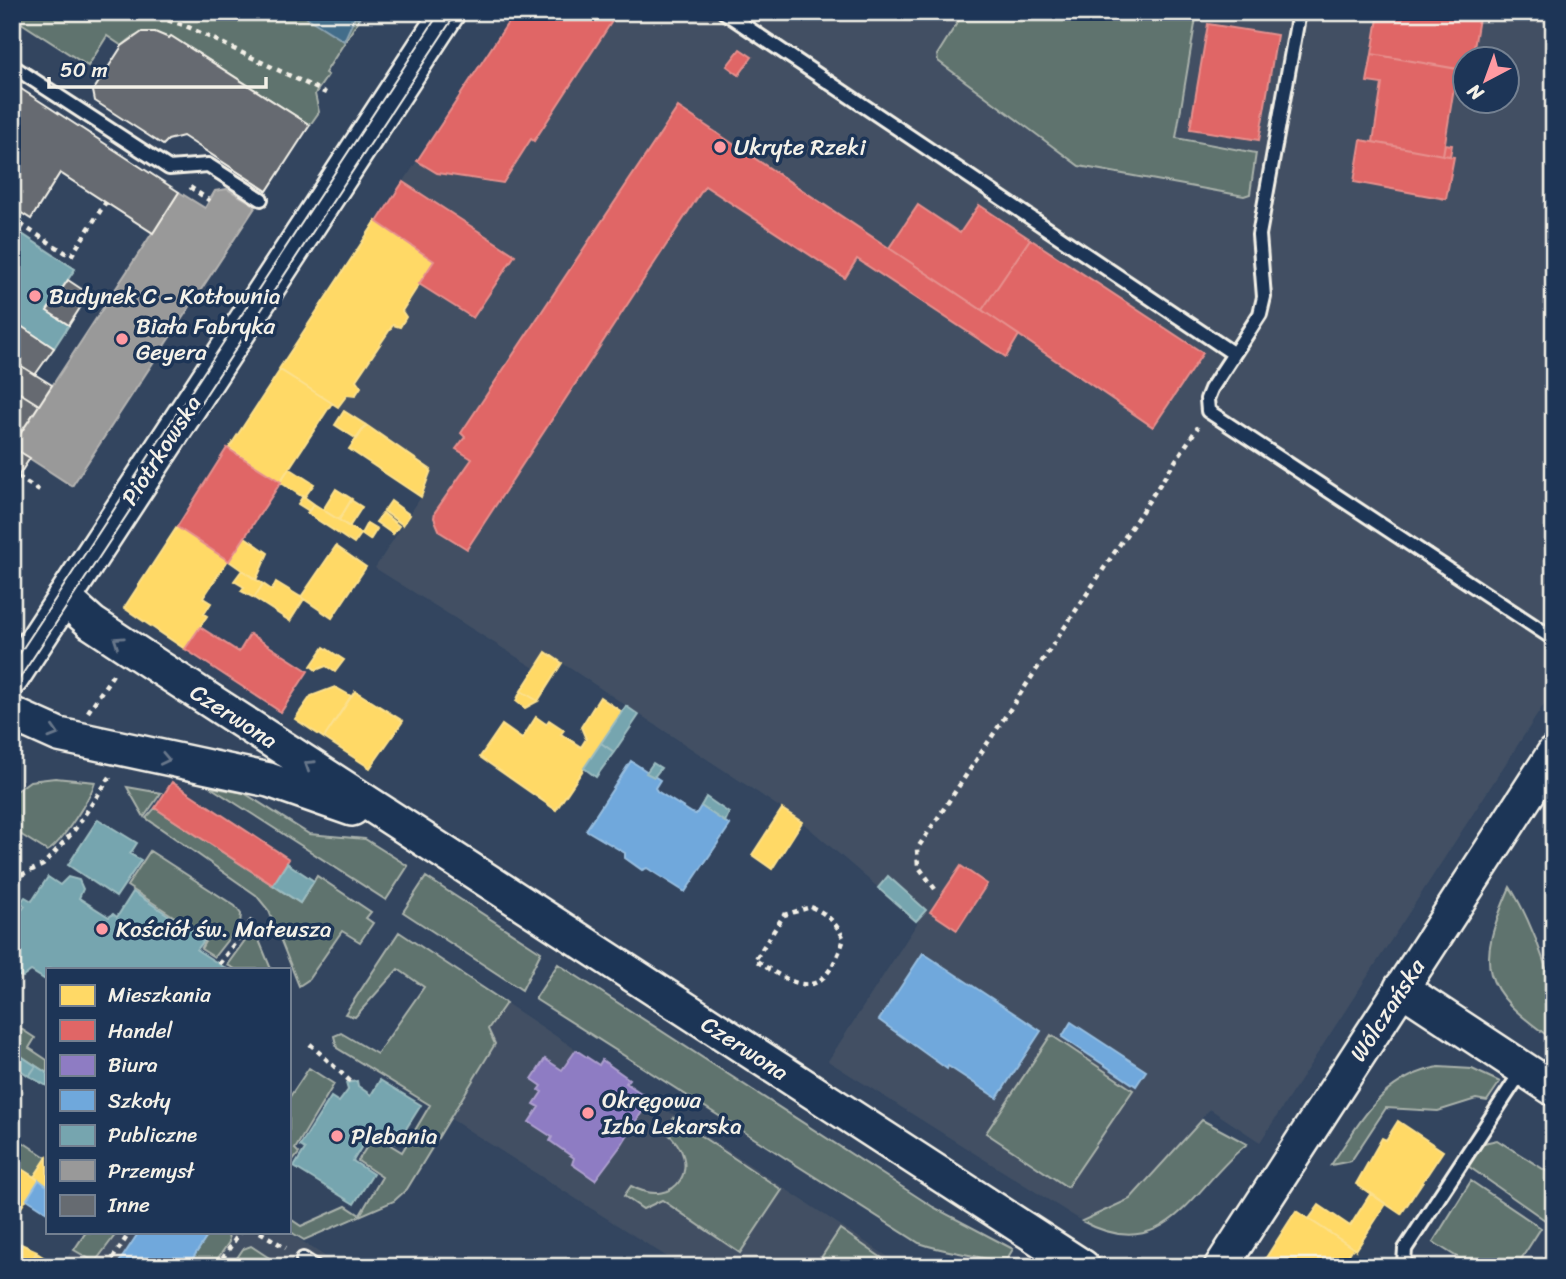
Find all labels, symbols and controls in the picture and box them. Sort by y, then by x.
scale bar [49,46,266,90]
north arrow [1450,46,1520,116]
text: 50 m [60,51,108,89]
text: N [1459,75,1492,110]
place label: Ukryte Rzeki [734,127,866,168]
marker: Ukryte Rzeki [712,139,728,155]
place label: Budynek C - Kotłownia [49,276,281,317]
marker: Budynek C - Kotłownia [27,288,43,304]
place label: Biała Fabryka Geyera [136,306,276,373]
marker: Biała Fabryka Geyera [114,331,130,347]
street label: Piotrkowska [110,387,213,514]
one-way arrow [113,636,126,649]
street label: Czerwona [181,673,286,761]
one-way arrow [47,725,59,740]
one-way arrow [159,750,171,765]
one-way arrow [303,761,316,774]
place label: Kościół św. Mateusza [116,909,331,950]
marker: Kościół św. Mateusza [94,921,110,937]
street label: Wólczańska [1338,950,1437,1070]
legend [46,968,290,1234]
text: Mieszkania [108,976,211,1014]
street label: Czerwona [692,1005,797,1093]
text: Handel [108,1012,174,1050]
text: Biura [108,1046,158,1084]
place label: Okręgowa Izba Lekarska [601,1080,742,1147]
text: Szkoły [108,1082,171,1120]
marker: Okręgowa Izba Lekarska [580,1105,596,1121]
text: Publiczne [108,1116,197,1154]
place label: Plebania [351,1116,438,1157]
marker: Plebania [329,1128,345,1144]
text: Przemysł [108,1152,195,1190]
text: Inne [107,1186,150,1224]

